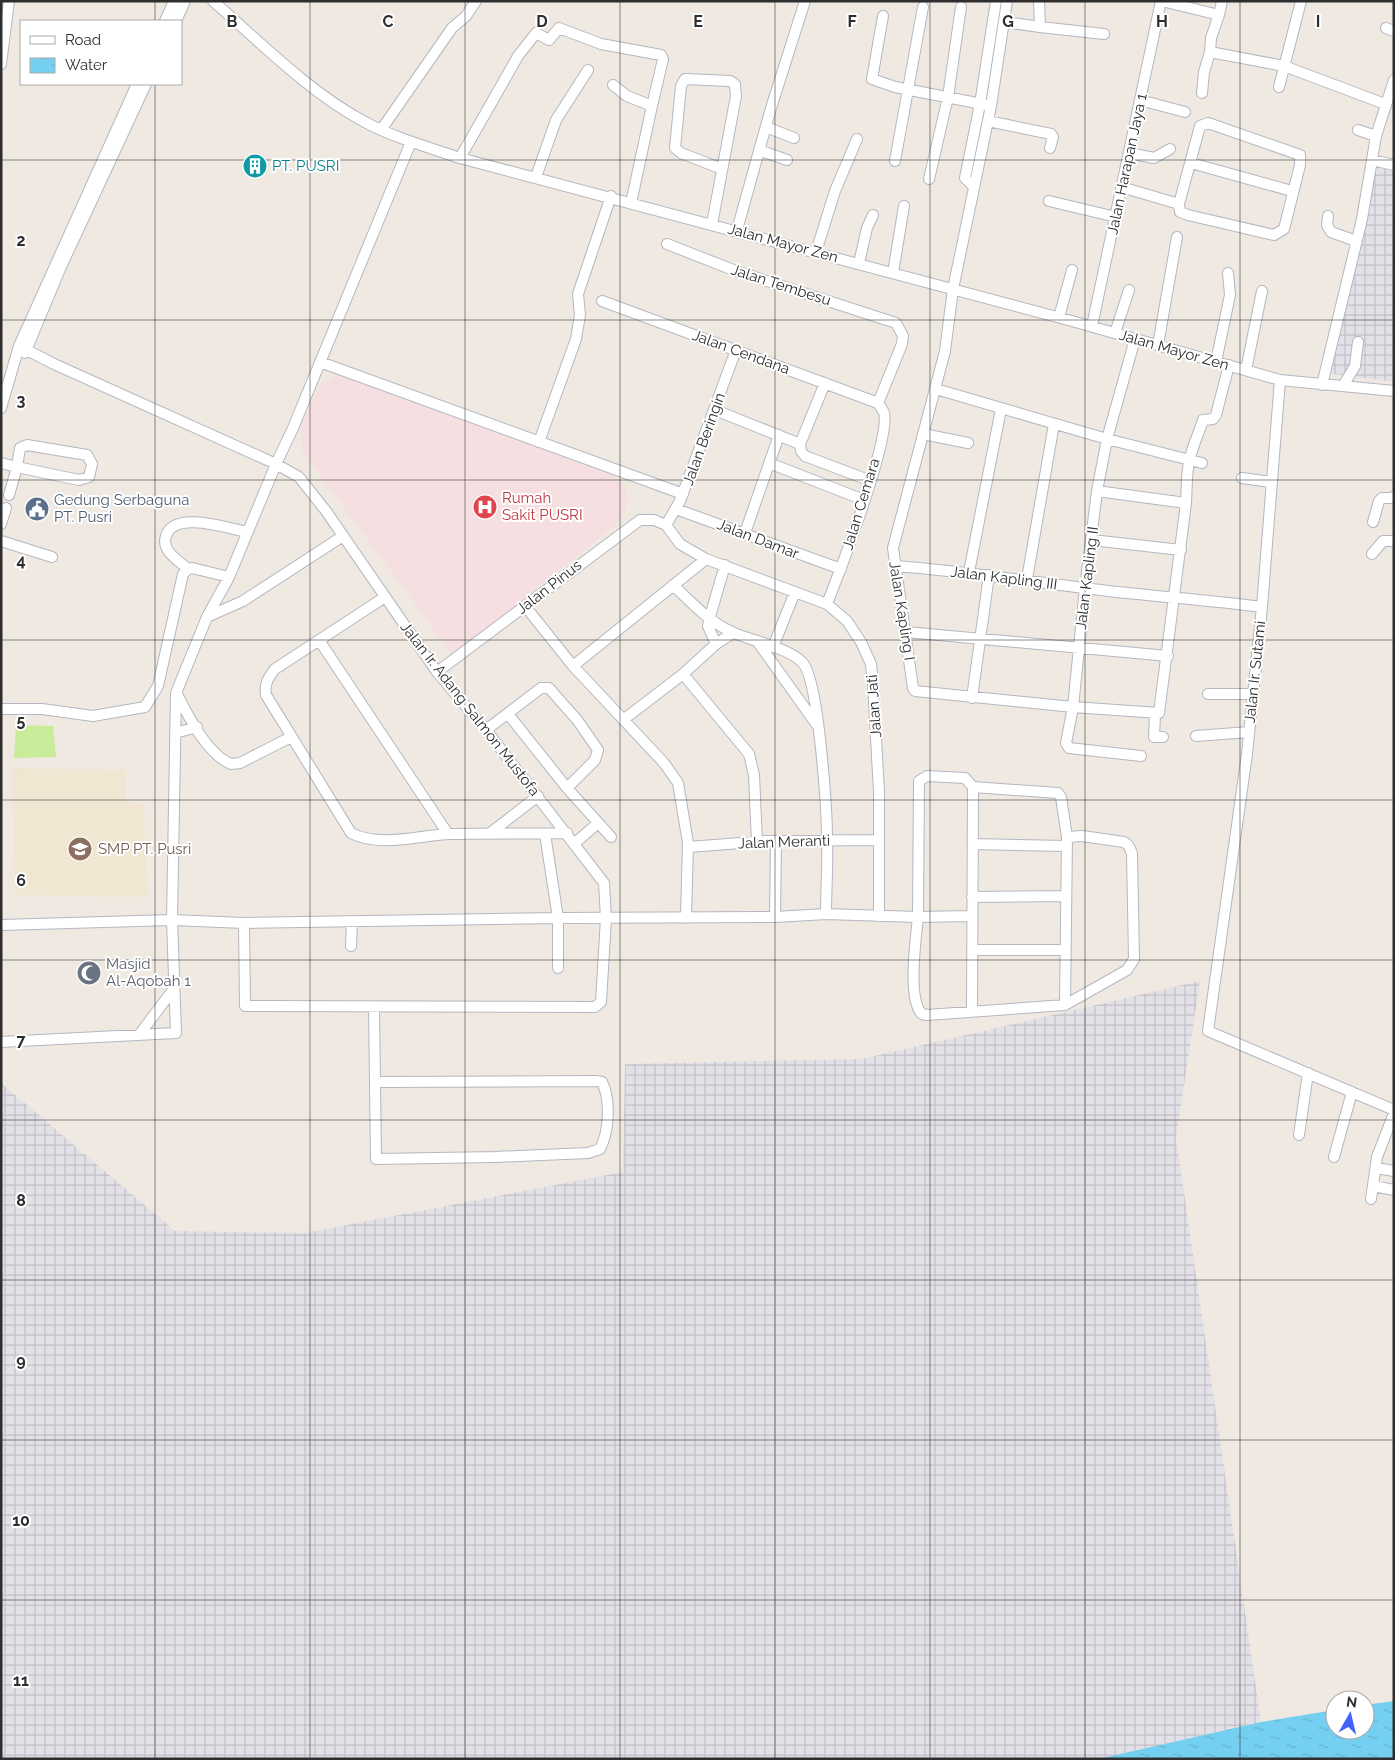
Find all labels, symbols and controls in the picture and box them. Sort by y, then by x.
text: B [227,12,238,31]
text: C [383,12,394,31]
text: D [536,12,548,31]
text: E [693,12,703,31]
text: F [847,12,857,31]
text: G [1002,12,1014,31]
text: H [1156,12,1168,31]
text: I [1316,12,1320,31]
legend [20,20,182,85]
text: Road [65,31,101,49]
text: Water [65,56,108,74]
street label: Jalan Harapan Jaya 1 [1103,91,1151,236]
building icon: PT. PUSRI [242,153,268,179]
place label: PT. PUSRI [272,157,339,175]
street label: Jalan Mayor Zen [726,220,840,266]
text: 2 [16,231,26,250]
street label: Jalan Tembesu [729,260,833,310]
street label: Jalan Cendana [690,326,792,378]
street label: Jalan Mayor Zen [1117,326,1231,374]
street label: Jalan Beringin [679,390,729,488]
text: 3 [17,391,26,410]
street label: Jalan Cemara [839,456,883,552]
place label: Rumah Sakit PUSRI [502,489,583,524]
place label: Gedung Serbaguna PT. Pusri [54,491,189,526]
hospital icon: Rumah Sakit PUSRI [472,494,498,520]
public building icon: Gedung Serbaguna PT. Pusri [24,496,50,522]
street label: Jalan Damar [715,515,802,563]
street label: Jalan Kapling II [1072,525,1102,631]
text: 4 [16,551,26,570]
street label: Jalan Pinus [513,556,585,618]
street label: Jalan Kapling I [885,560,919,662]
street label: Jalan Kapling III [950,563,1058,593]
street label: Jalan Ir. Adang Salmon Mustofa [396,618,544,800]
street label: Jalan Ir. Sutami [1241,620,1269,724]
street label: Jalan Jati [863,674,885,738]
text: 5 [17,711,26,730]
street label: Jalan Meranti [738,831,830,853]
school or university icon: SMP PT. Pusri [67,836,93,862]
place label: SMP PT. Pusri [98,840,191,858]
text: 6 [16,871,26,890]
place label: Masjid Al-Aqobah 1 [106,955,191,990]
mosque icon: Masjid Al-Aqobah 1 [76,960,102,986]
text: 7 [17,1031,26,1050]
text: 8 [16,1191,26,1210]
text: 9 [16,1351,26,1370]
text: 10 [12,1511,30,1530]
text: 11 [13,1671,29,1690]
north arrow [1325,1690,1375,1740]
text: N [1345,1693,1358,1711]

